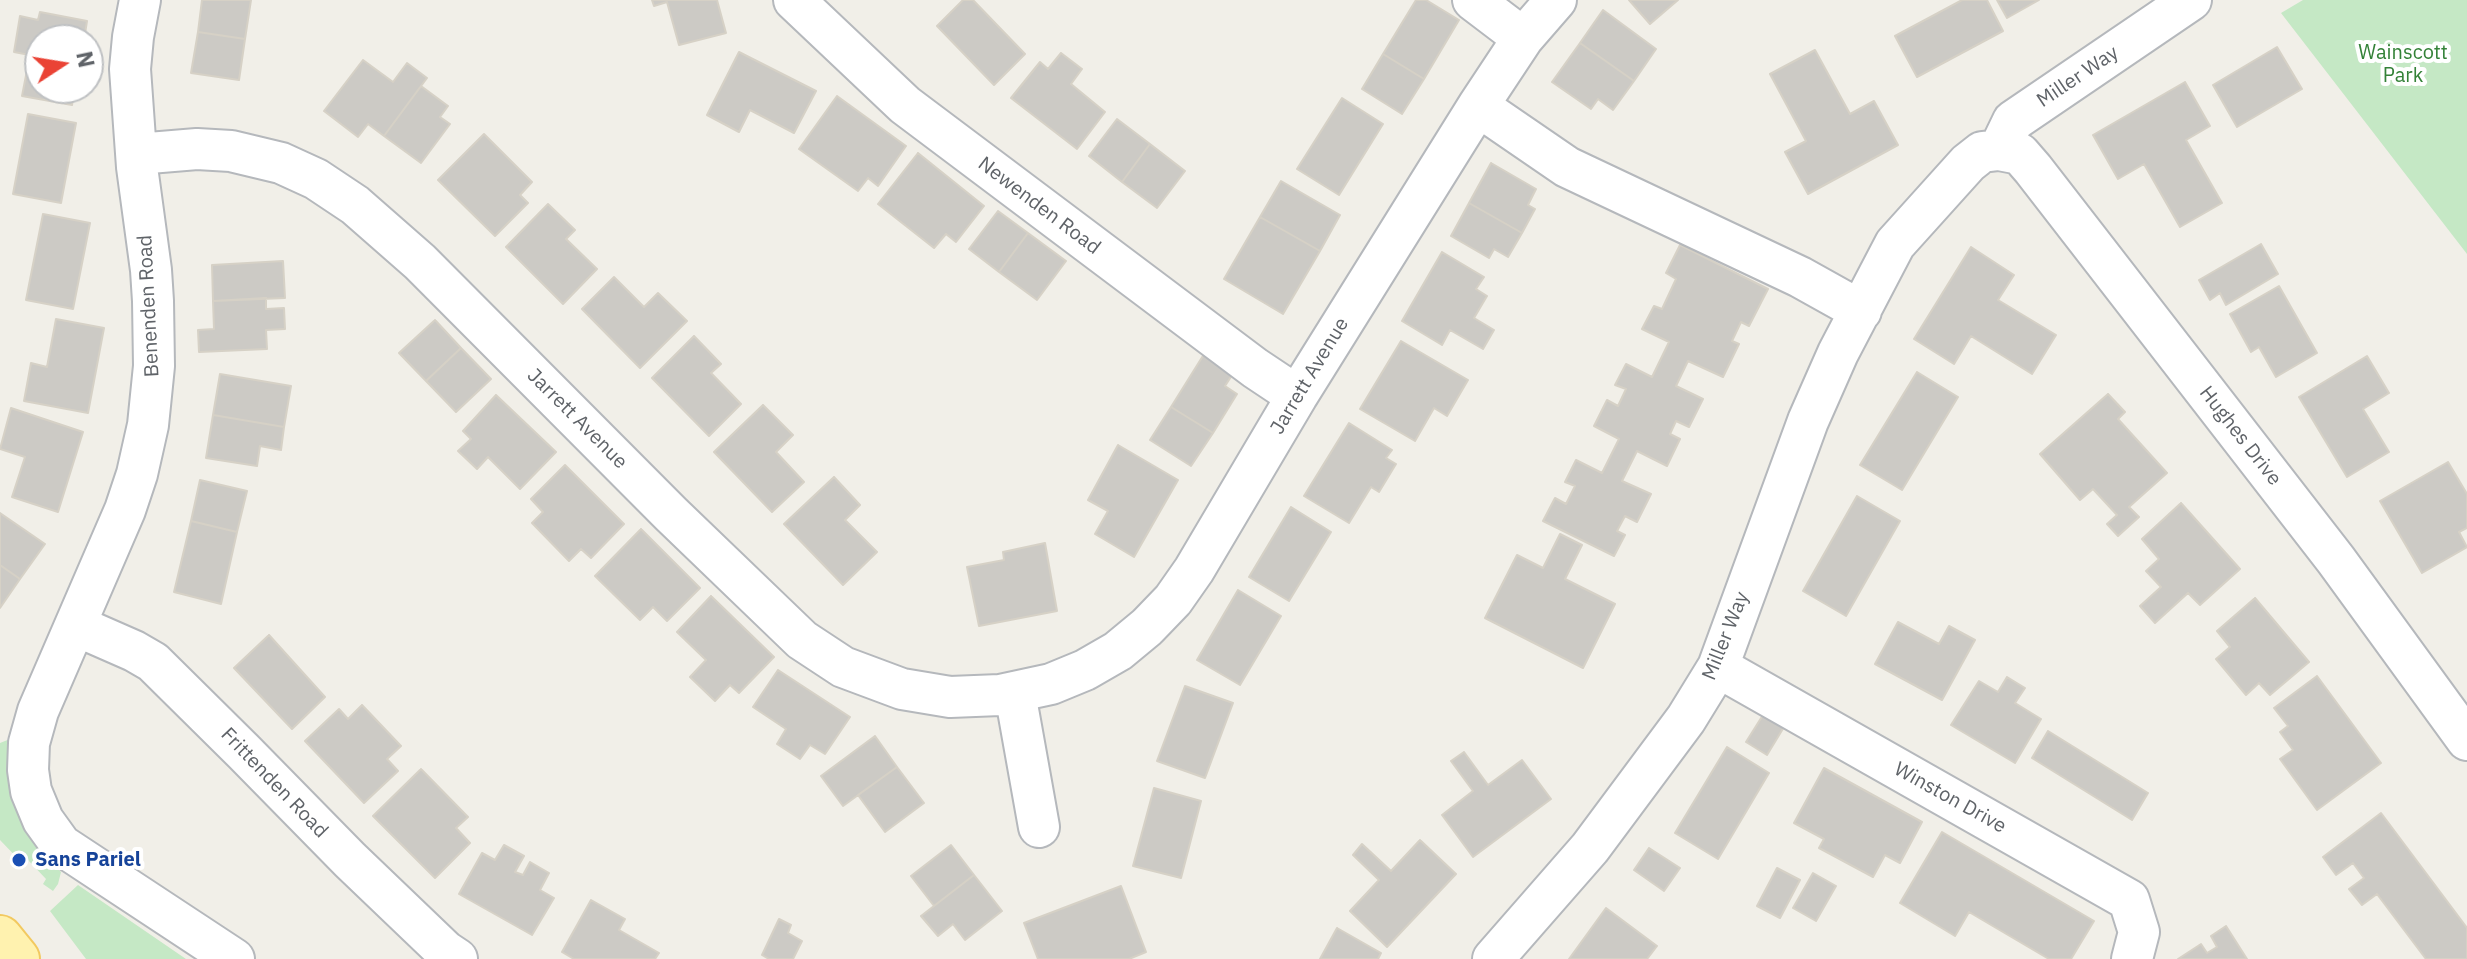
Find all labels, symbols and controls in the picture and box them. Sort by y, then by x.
north arrow [24,24,104,104]
street label: Miller Way [2033,41,2123,113]
park label: Wainscott Park [2358,41,2448,88]
text: N [70,49,102,70]
street label: Newenden Road [973,152,1105,260]
street label: Benenden Road [133,234,165,378]
street label: Jarrett Avenue [1266,313,1354,439]
street label: Jarrett Avenue [522,364,632,474]
street label: Hughes Drive [2194,382,2286,490]
street label: Miller Way [1697,588,1755,684]
street label: Frittenden Road [215,723,333,843]
street label: Winston Drive [1890,757,2010,839]
place label: Sans Pariel [35,848,141,872]
marker: Sans Pariel [10,851,28,869]

